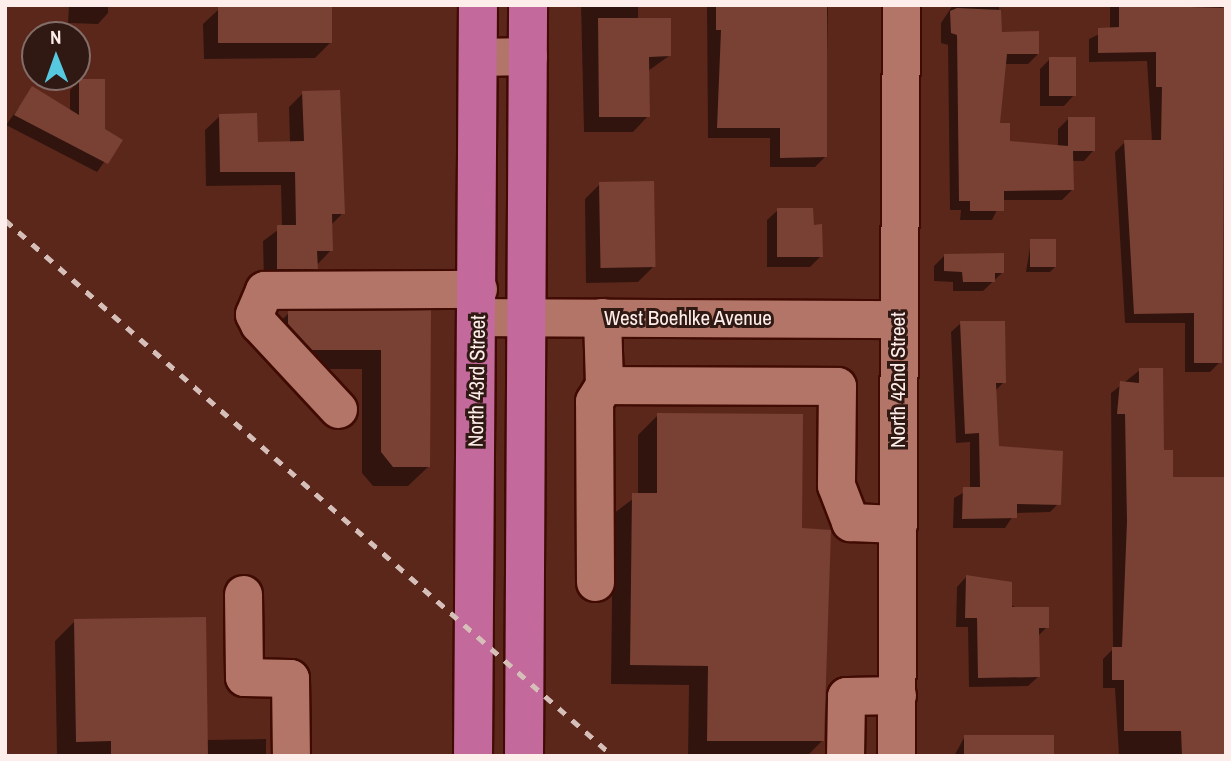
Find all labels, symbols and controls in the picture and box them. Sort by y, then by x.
north arrow [21,21,91,91]
text: N [50,24,62,50]
street label: West Boehlke Avenue [604,305,772,331]
street label: North 42nd Street [885,312,911,448]
street label: North 43rd Street [463,315,491,447]

